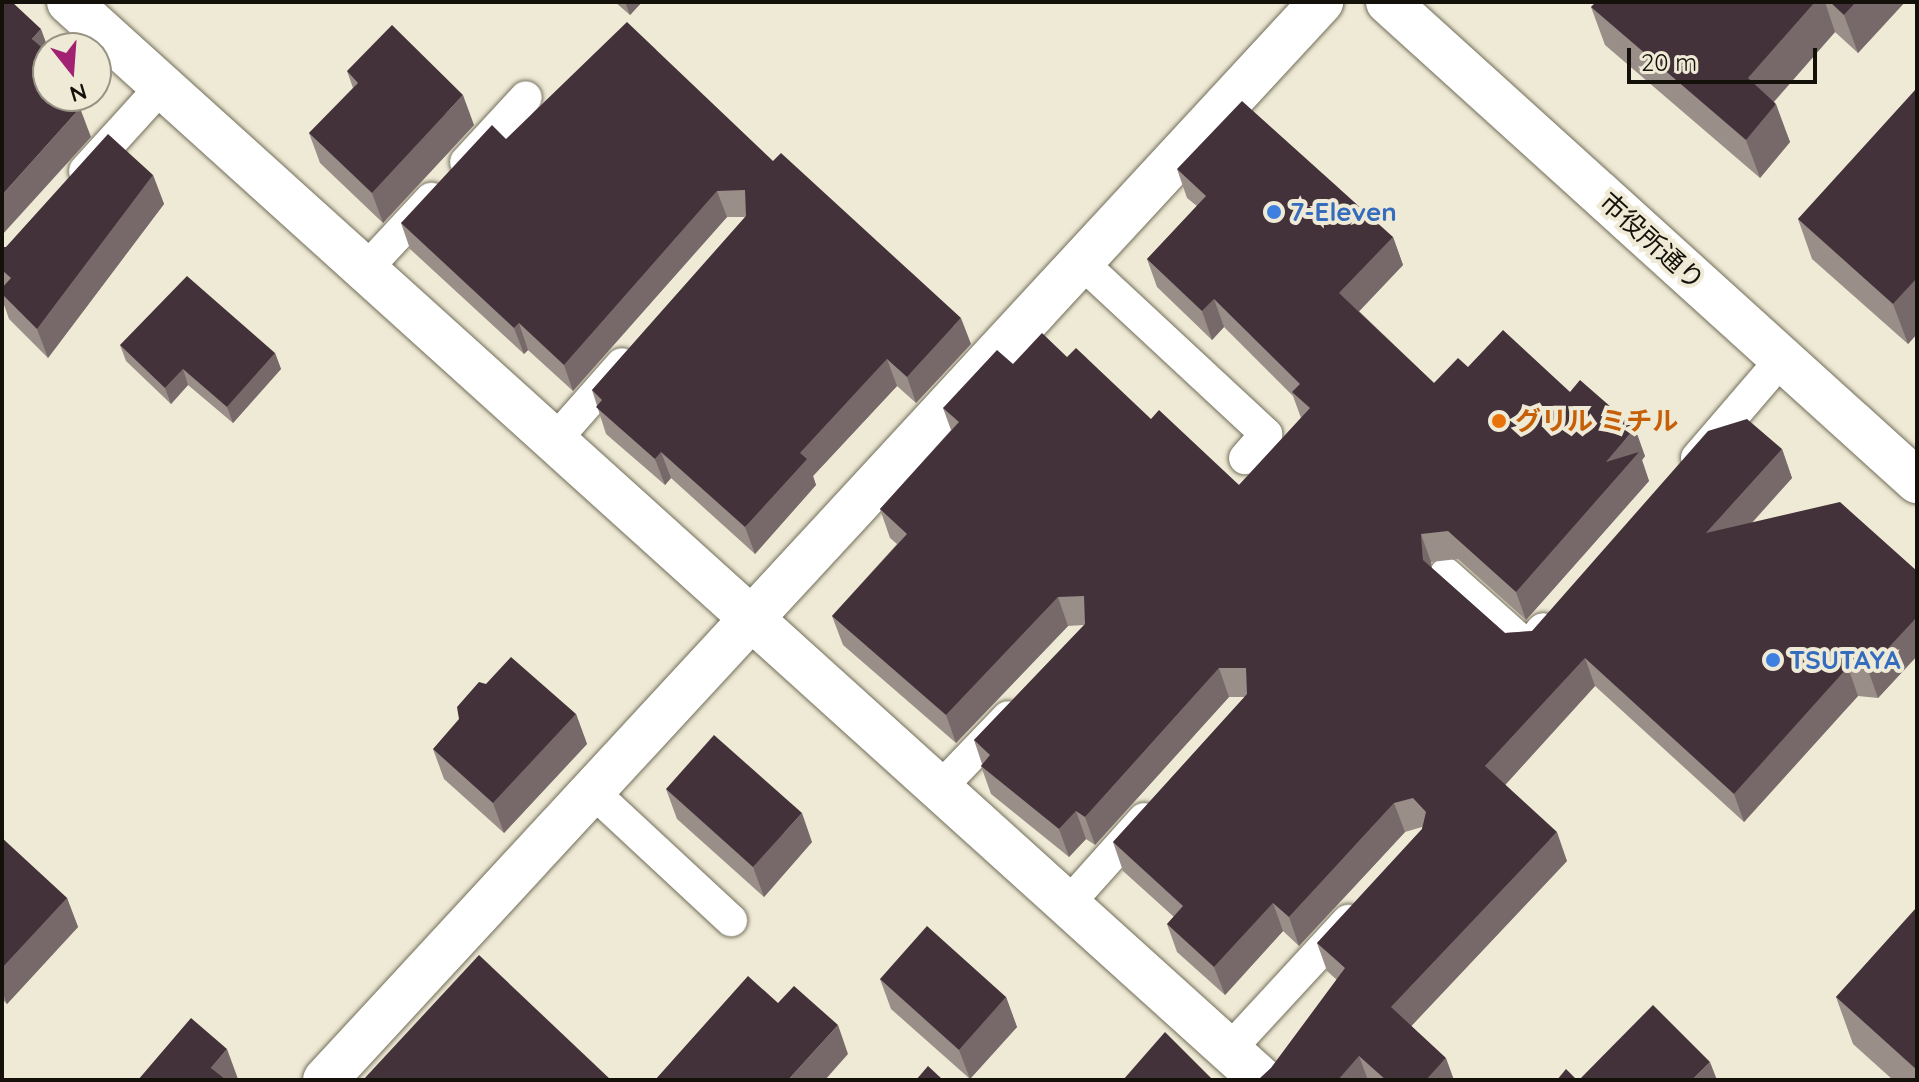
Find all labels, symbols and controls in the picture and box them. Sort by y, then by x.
north arrow [32,32,112,112]
scale bar [1631,32,1821,82]
text: 20 m [1641,47,1697,77]
text: N [67,77,90,109]
street label: 市役所通り [1593,186,1711,296]
place label: 7-Eleven [1290,196,1397,228]
marker: 7-Eleven [1265,203,1283,221]
place label: グリル ミチル [1515,405,1678,437]
marker: グリル ミチル [1490,412,1508,430]
place label: TSUTAYA [1789,644,1901,676]
marker: TSUTAYA [1764,651,1782,669]

